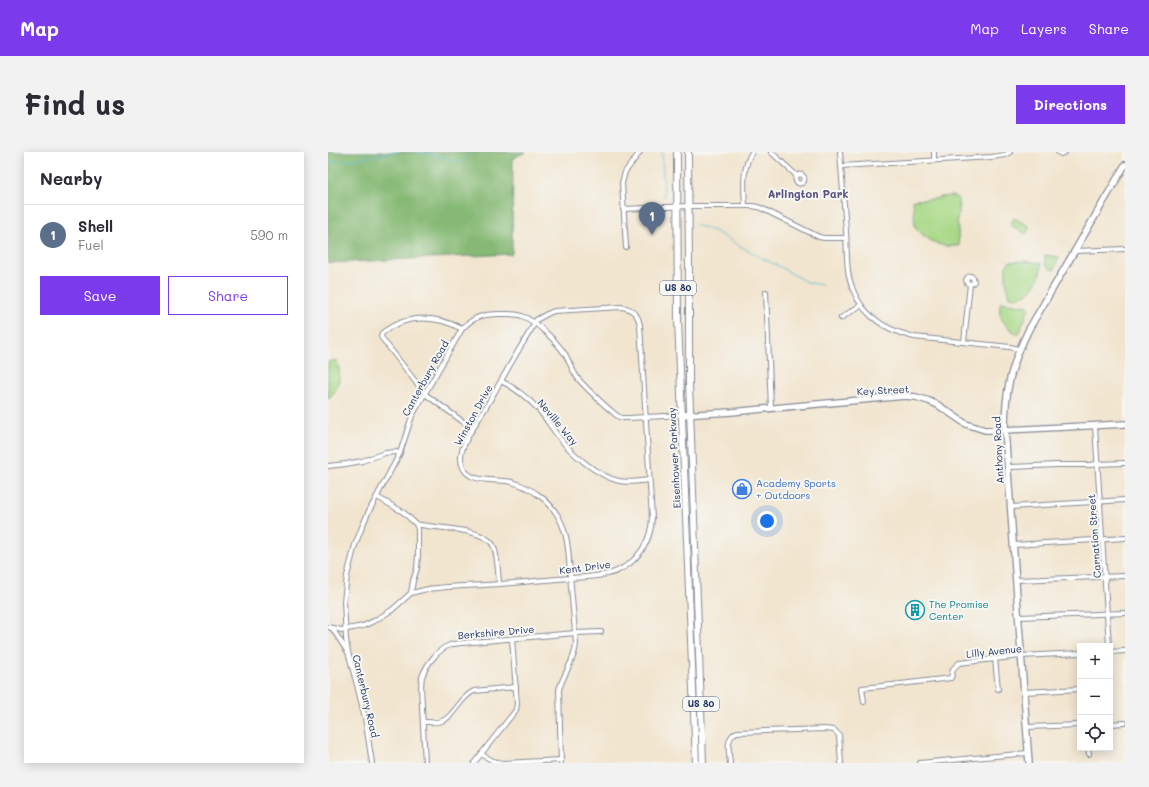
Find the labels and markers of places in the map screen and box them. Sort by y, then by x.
pin: 1 [639,202,665,235]
place label: Academy Sports + Outdoors [756,476,836,502]
shop icon: Academy Sports + Outdoors [731,478,753,500]
place label: The Promise Center [929,597,989,623]
building icon: The Promise Center [904,599,926,621]

